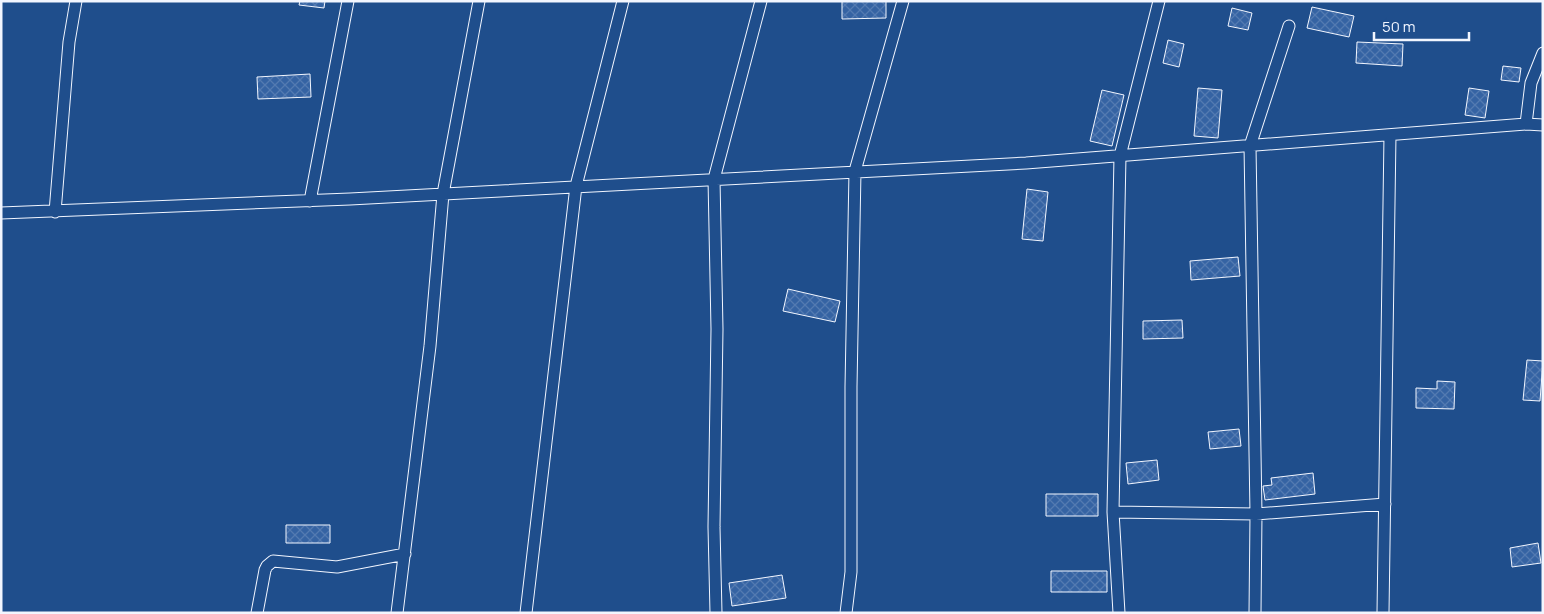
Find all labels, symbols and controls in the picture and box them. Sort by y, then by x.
scale bar [1374,10,1469,42]
text: 50 m [1382,16,1416,37]

